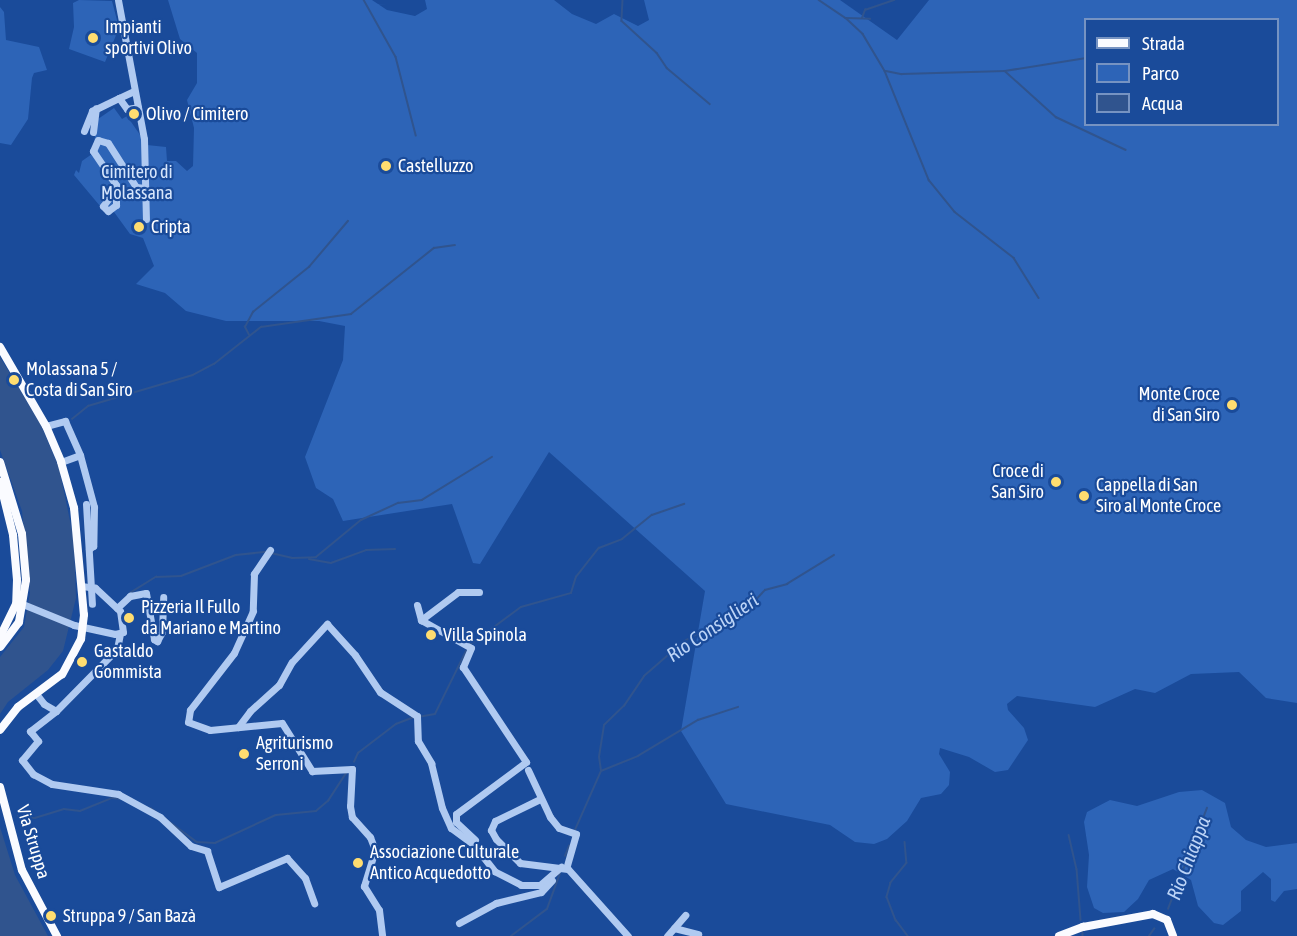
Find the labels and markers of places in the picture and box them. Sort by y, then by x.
place label: Impianti sportivi Olivo [105,17,192,60]
marker: Impianti sportivi Olivo [86,31,100,45]
place label: Olivo / Cimitero [146,103,248,125]
marker: Olivo / Cimitero [127,107,141,121]
place label: Castelluzzo [398,155,473,177]
marker: Castelluzzo [379,159,393,173]
place label: Cripta [151,216,191,238]
marker: Cripta [132,220,146,234]
place label: Molassana 5 / Costa di San Siro [26,359,133,401]
marker: Molassana 5 / Costa di San Siro [7,373,21,387]
place label: Monte Croce di San Siro [1138,384,1220,426]
marker: Monte Croce di San Siro [1225,398,1239,412]
place label: Croce di San Siro [991,461,1044,504]
marker: Croce di San Siro [1049,475,1063,489]
place label: Cappella di San Siro al Monte Croce [1096,475,1221,518]
marker: Cappella di San Siro al Monte Croce [1077,489,1091,503]
place label: Pizzeria Il Fullo da Mariano e Martino [141,597,281,640]
marker: Pizzeria Il Fullo da Mariano e Martino [122,611,136,625]
place label: Villa Spinola [443,624,527,646]
marker: Villa Spinola [424,628,438,642]
place label: Gastaldo Gommista [94,641,162,684]
marker: Gastaldo Gommista [75,655,89,669]
place label: Agriturismo Serroni [256,733,333,776]
marker: Agriturismo Serroni [237,747,251,761]
place label: Associazione Culturale Antico Acquedotto [370,842,519,884]
marker: Associazione Culturale Antico Acquedotto [351,856,365,870]
place label: Struppa 9 / San Bazà [63,905,196,927]
marker: Struppa 9 / San Bazà [44,909,58,923]

